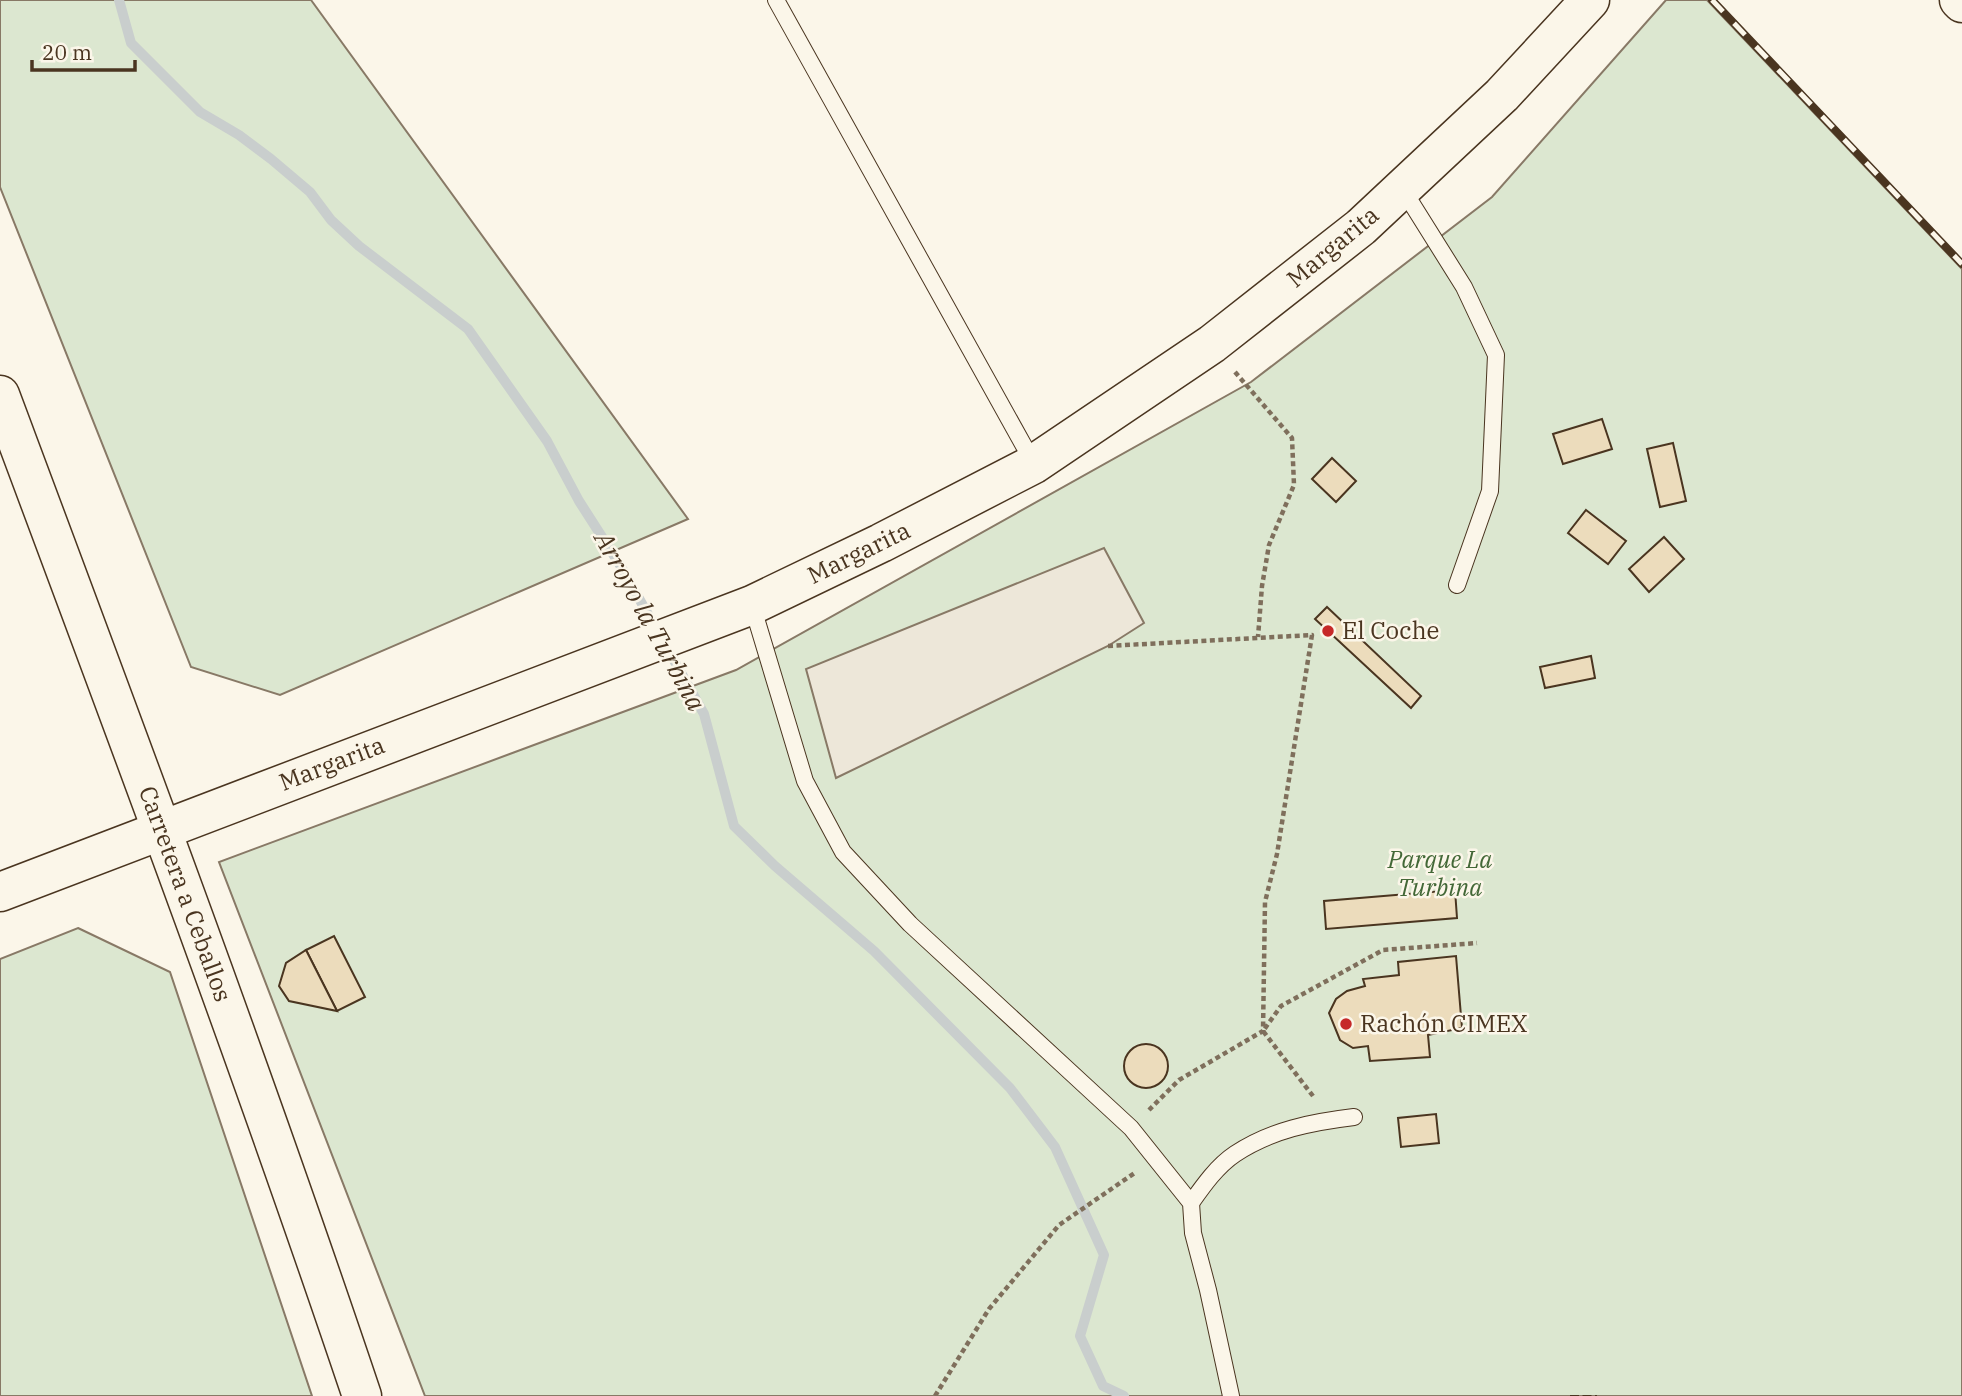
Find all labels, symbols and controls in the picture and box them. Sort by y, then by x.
scale bar [32,28,135,72]
text: 20 m [42,38,92,66]
street label: Margarita [1280,198,1385,294]
street label: Margarita [802,513,915,591]
water label: Arroyo la Turbina [586,523,714,716]
place label: El Coche [1342,614,1440,646]
marker: El Coche [1320,623,1336,639]
street label: Margarita [274,728,389,798]
street label: Carretera a Ceballos [132,781,240,1006]
park label: Parque La Turbina [1387,843,1492,903]
place label: Rachón CIMEX [1360,1007,1527,1039]
marker: Rachón CIMEX [1338,1016,1354,1032]

